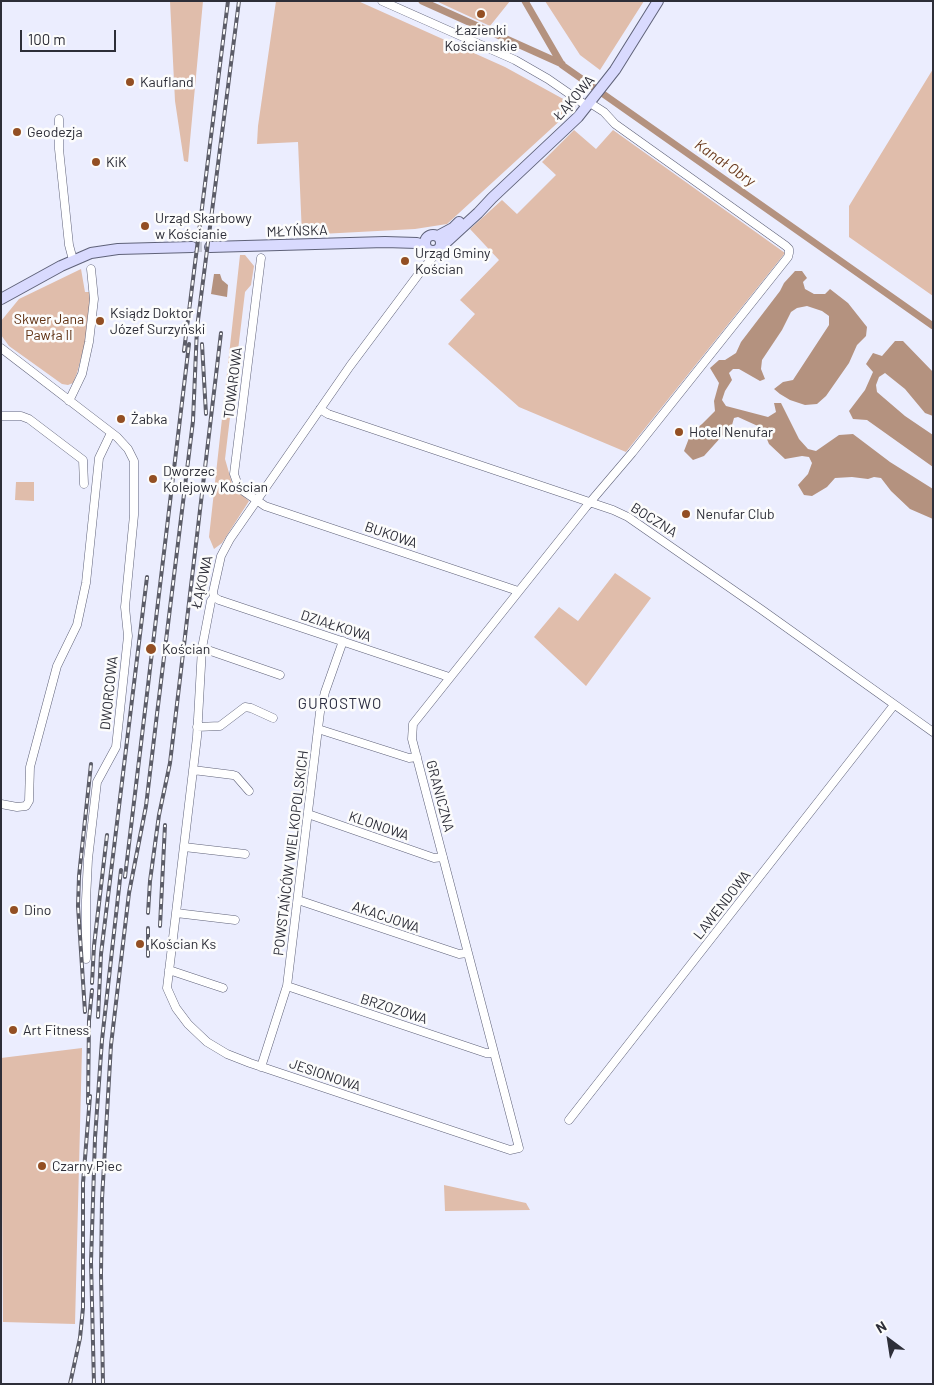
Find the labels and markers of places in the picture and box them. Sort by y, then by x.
marker: Łazienki Kościanskie [475,8,487,20]
place label: Łazienki Kościanskie [444,22,518,54]
place label: Kaufland [140,74,194,90]
marker: Kaufland [124,76,136,88]
place label: Geodezja [27,124,83,140]
marker: Geodezja [11,126,23,138]
place label: KiK [106,154,127,170]
marker: KiK [90,156,102,168]
place label: Urząd Skarbowy w Kościanie [155,210,252,242]
marker: Urząd Skarbowy w Kościanie [139,220,151,232]
place label: Urząd Gminy Kościan [415,245,491,278]
marker: Urząd Gminy Kościan [399,255,411,267]
place label: Ksiądz Doktor Józef Surzyński [110,305,205,338]
marker: Ksiądz Doktor Józef Surzyński [94,315,106,327]
place label: Żabka [131,411,168,427]
marker: Żabka [115,413,127,425]
place label: Hotel Nenufar [689,424,773,440]
marker: Hotel Nenufar [673,426,685,438]
place label: Dworzec Kolejowy Kościan [163,463,268,496]
marker: Dworzec Kolejowy Kościan [147,473,159,485]
place label: Nenufar Club [696,506,775,522]
marker: Nenufar Club [680,508,692,520]
place label: Kościan [162,641,210,657]
marker: Kościan [144,642,158,656]
place label: Dino [24,902,51,918]
marker: Dino [8,904,20,916]
place label: Kościan Ks [150,936,216,952]
marker: Kościan Ks [134,938,146,950]
place label: Art Fitness [23,1022,89,1038]
marker: Art Fitness [7,1024,19,1036]
place label: Czarny Piec [52,1158,122,1174]
marker: Czarny Piec [36,1160,48,1172]

